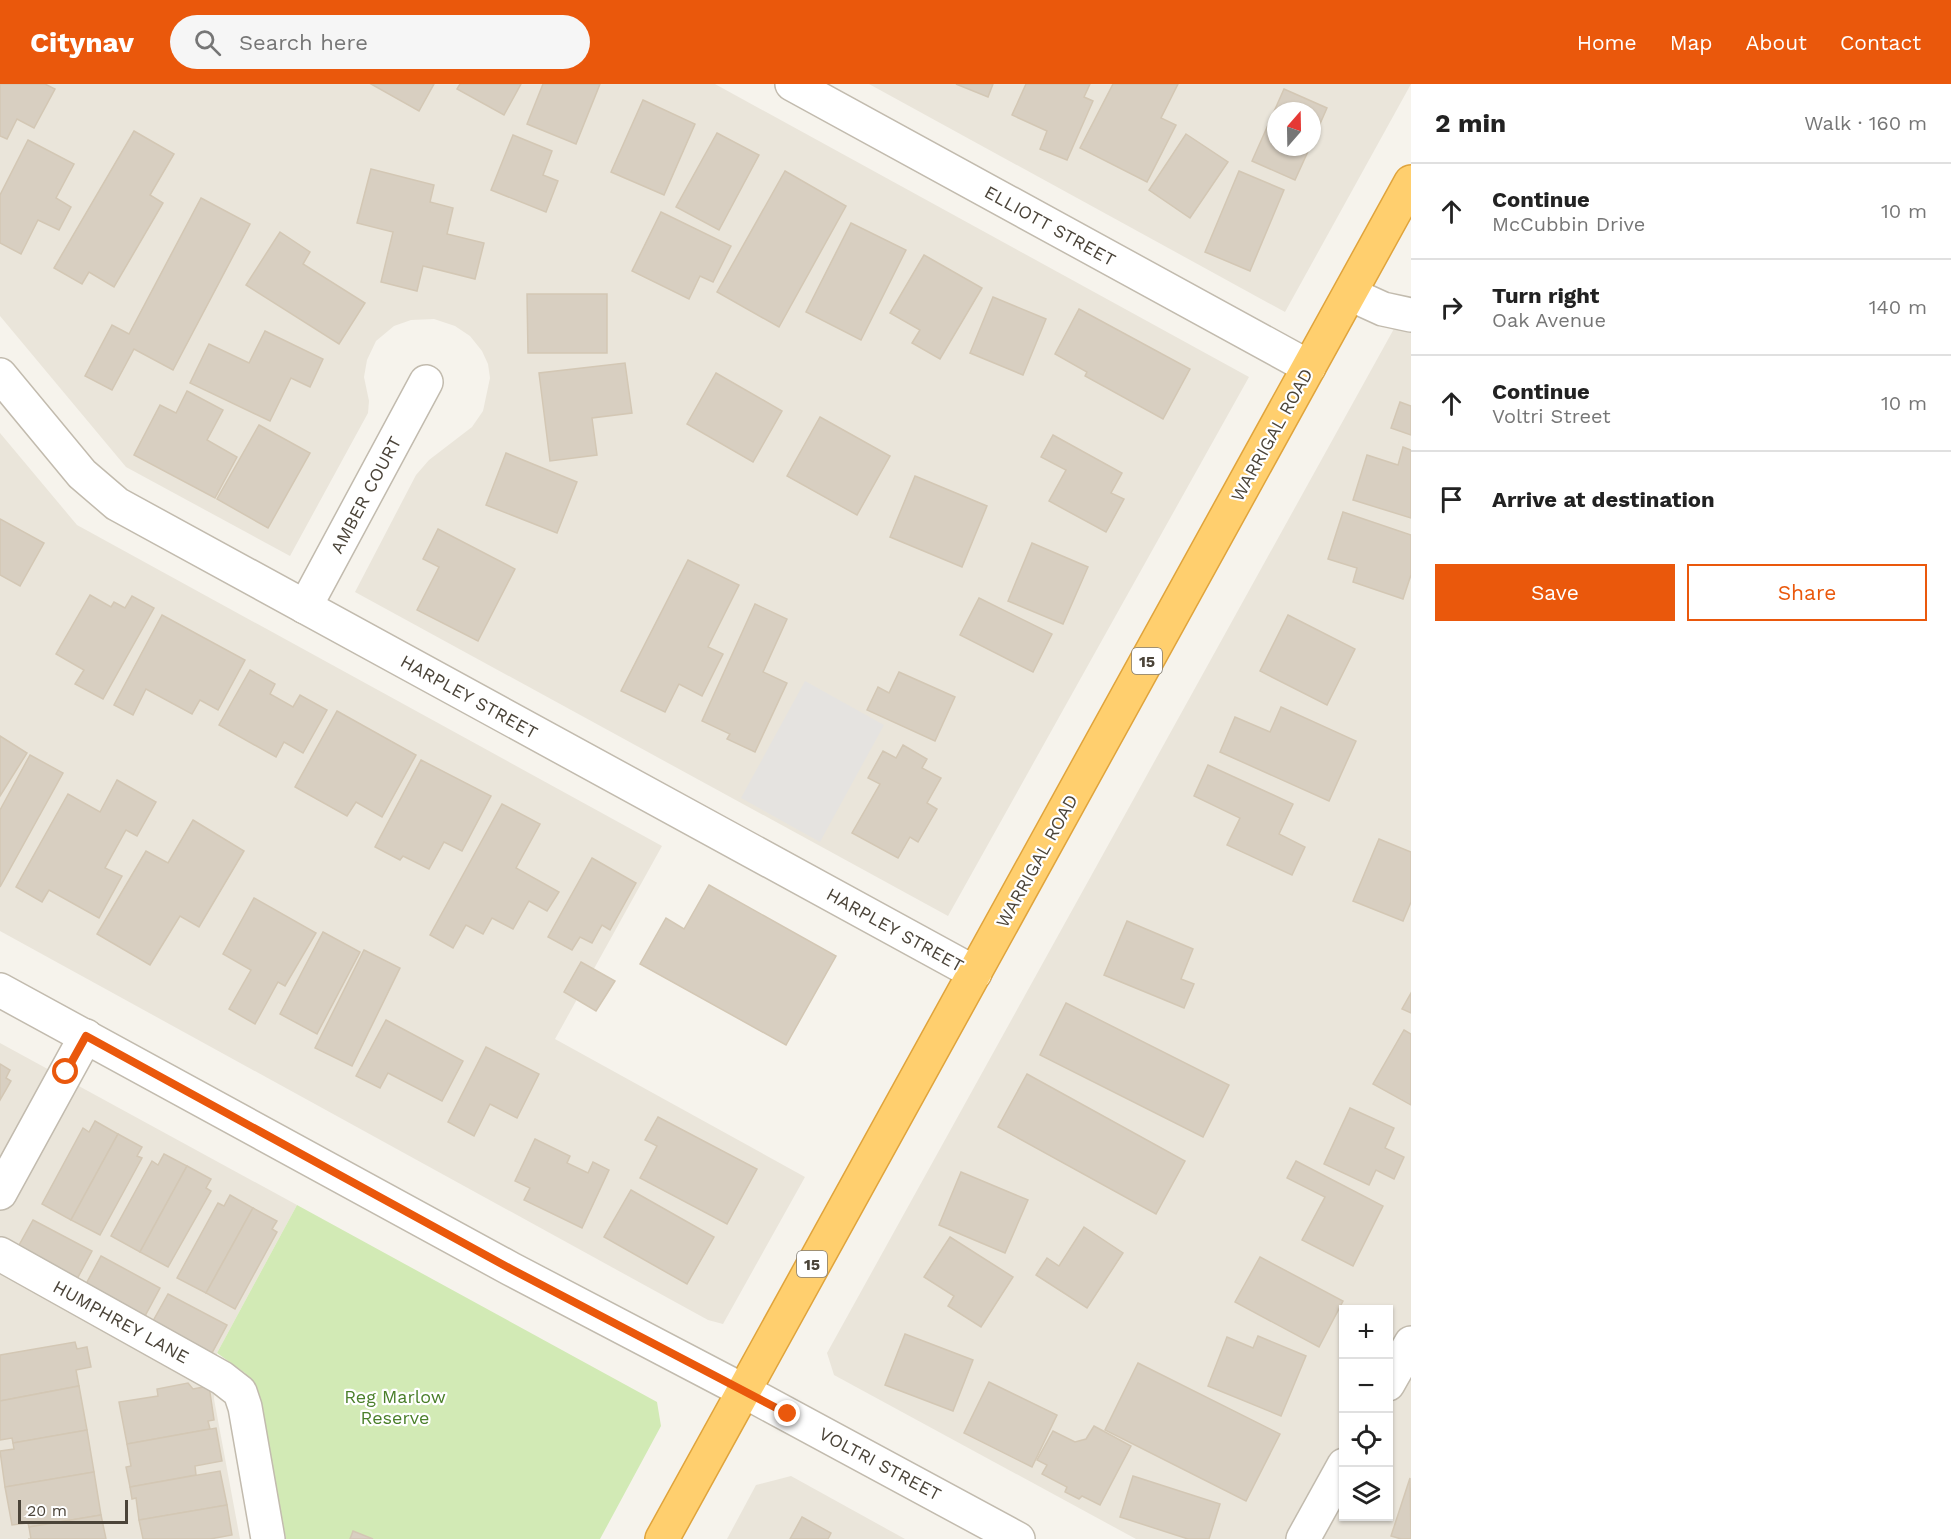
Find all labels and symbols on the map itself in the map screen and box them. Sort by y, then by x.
north arrow [1267,102,1321,156]
street label: ELLIOTT STREET [981,181,1120,270]
street label: WARRIGAL ROAD [1226,365,1317,505]
street label: AMBER COURT [326,432,405,557]
road number: 15 [1132,648,1162,674]
street label: HARPLEY STREET [397,650,542,743]
street label: WARRIGAL ROAD [991,791,1082,931]
street label: HARPLEY STREET [823,883,968,976]
route start [52,1058,78,1084]
road number: 15 [797,1251,827,1277]
street label: HUMPHREY LANE [50,1276,193,1368]
park label: Reg Marlow Reserve [344,1386,446,1428]
route end [774,1400,800,1426]
street label: VOLTRI STREET [816,1423,945,1505]
scale bar [18,1497,128,1524]

